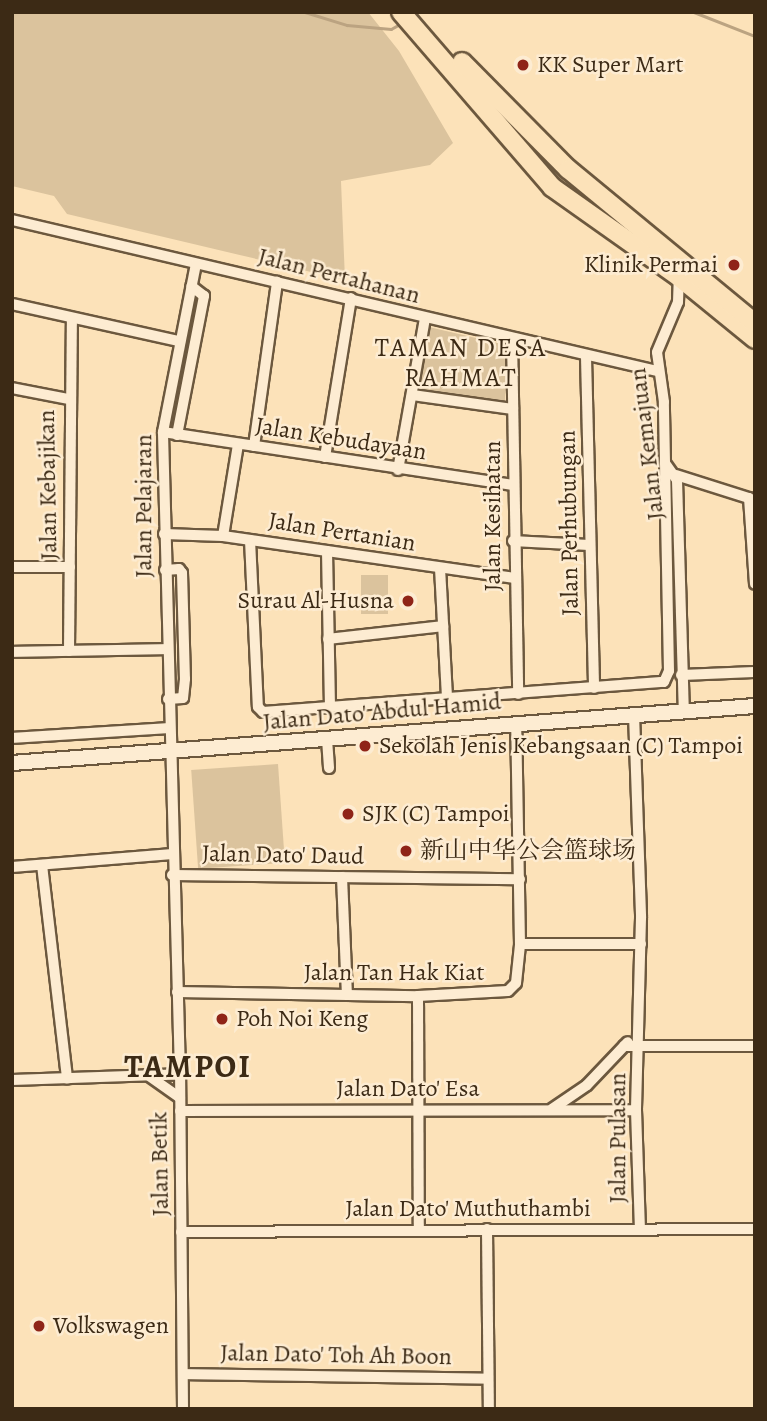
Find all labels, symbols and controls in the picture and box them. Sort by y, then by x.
place label: KK Super Mart [537,51,683,79]
marker: KK Super Mart [515,57,531,73]
street label: Jalan Pertahanan [255,242,423,310]
place label: Klinik Permai [584,251,718,279]
marker: Klinik Permai [724,255,744,275]
district label: TAMAN DESA RAHMAT [376,332,546,394]
street label: Jalan Kemajuan [623,366,671,522]
street label: Jalan Kebajikan [32,410,64,560]
street label: Jalan Kebudayaan [253,411,429,467]
street label: Jalan Perhubungan [553,430,585,616]
street label: Jalan Pelajaran [130,434,158,578]
street label: Jalan Kesihatan [479,440,507,592]
street label: Jalan Pertanian [266,506,418,558]
place label: Surau Al-Husna [238,587,394,615]
marker: Surau Al-Husna [400,593,416,609]
street label: Jalan Dato' Abdul Hamid [262,687,502,737]
place label: Sekolah Jenis Kebangsaan (C) Tampoi [379,732,743,760]
marker: Sekolah Jenis Kebangsaan (C) Tampoi [357,738,373,754]
place label: SJK (C) Tampoi [362,800,510,828]
marker: SJK (C) Tampoi [340,806,356,822]
place label: 新山中华公会篮球场 [420,837,636,865]
street label: Jalan Dato' Daud [201,839,365,871]
marker: 新山中华公会篮球场 [398,843,414,859]
street label: Jalan Tan Hak Kiat [304,959,484,987]
place label: Poh Noi Keng [236,1005,368,1033]
marker: Poh Noi Keng [214,1011,230,1027]
district label: TAMPOI [125,1047,251,1085]
street label: Jalan Pulasan [604,1073,632,1203]
street label: Jalan Dato' Esa [336,1075,480,1103]
street label: Jalan Betik [145,1111,175,1217]
street label: Jalan Dato' Muthuthambi [345,1195,591,1223]
place label: Volkswagen [53,1312,169,1340]
marker: Volkswagen [31,1318,47,1334]
street label: Jalan Dato' Toh Ah Boon [220,1339,452,1371]

